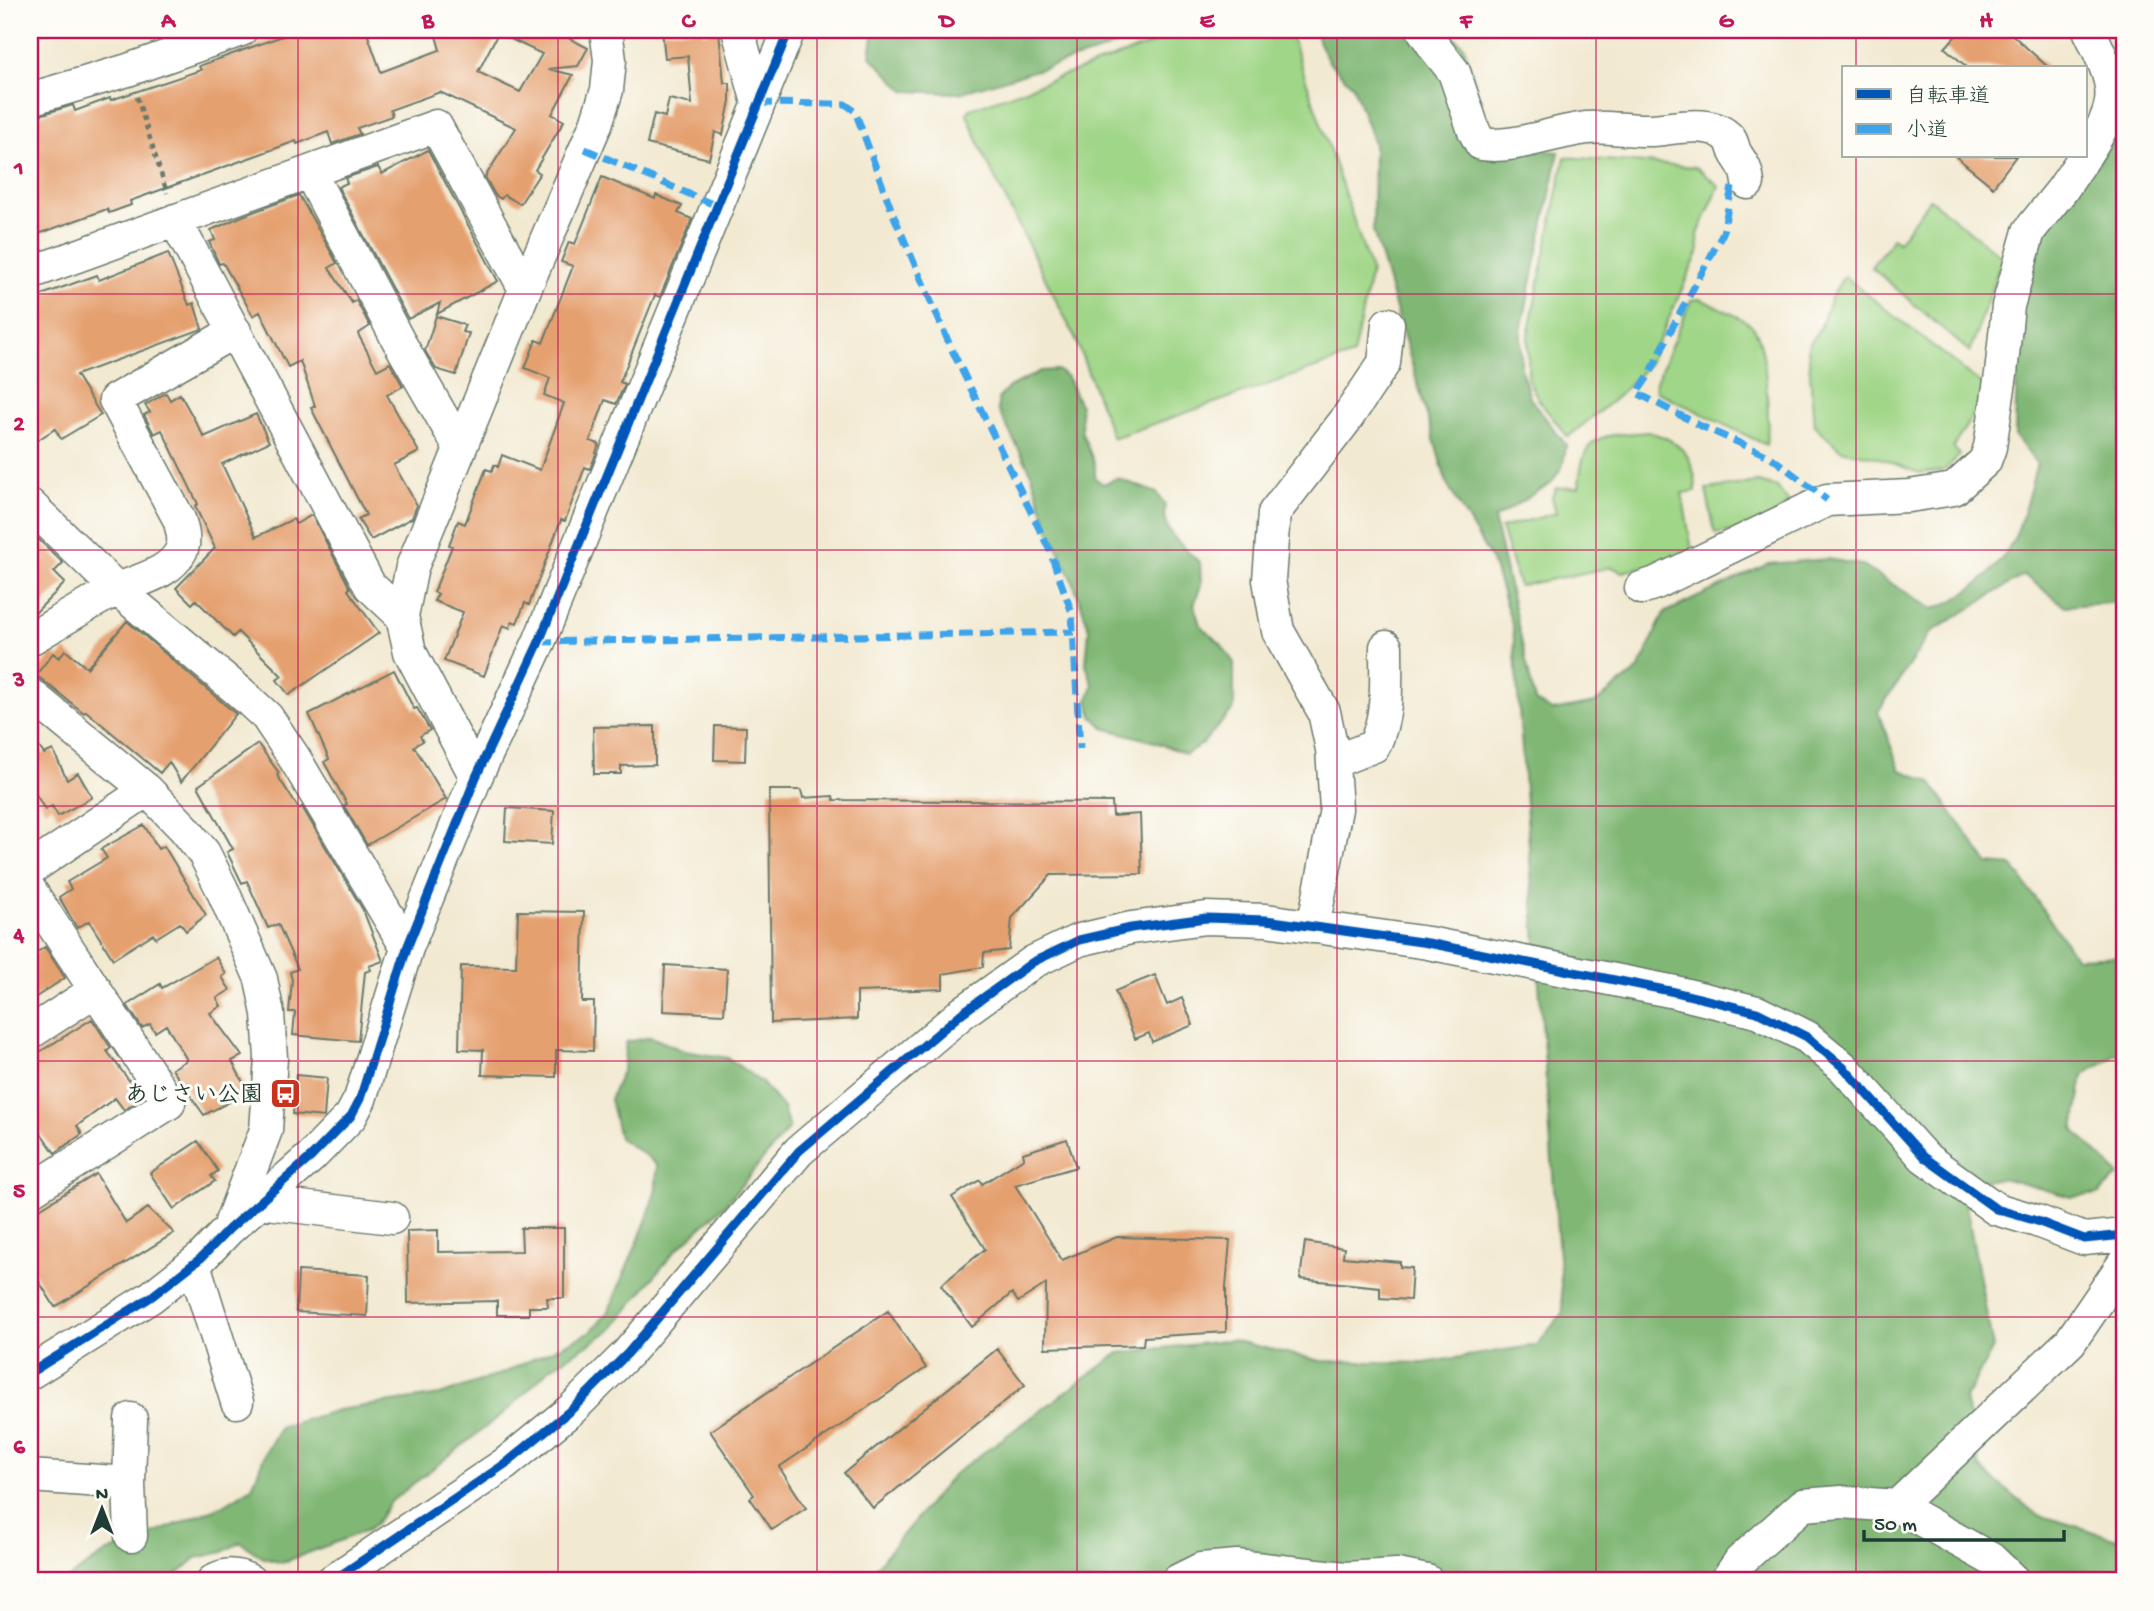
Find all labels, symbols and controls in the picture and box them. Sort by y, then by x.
text: A [160,9,176,36]
text: B [421,9,435,36]
text: C [682,9,697,36]
text: D [938,9,956,36]
text: E [1200,9,1216,36]
text: F [1459,9,1474,36]
text: G [1719,9,1735,36]
text: H [1979,9,1993,36]
legend [1842,66,2088,158]
text: 自転車道 [1906,84,1990,111]
text: 小道 [1906,119,1948,145]
text: 1 [13,156,24,183]
text: 2 [13,412,25,439]
text: 3 [12,668,25,695]
text: 4 [13,923,25,950]
bus stop icon: あじさい公園 [269,1076,303,1110]
place label: あじさい公園 [125,1082,263,1110]
text: 5 [13,1179,25,1206]
text: 6 [13,1435,26,1462]
north arrow [66,1474,136,1544]
text: N [96,1484,108,1507]
scale bar [1864,1499,2063,1543]
text: 50 m [1874,1514,1917,1539]

